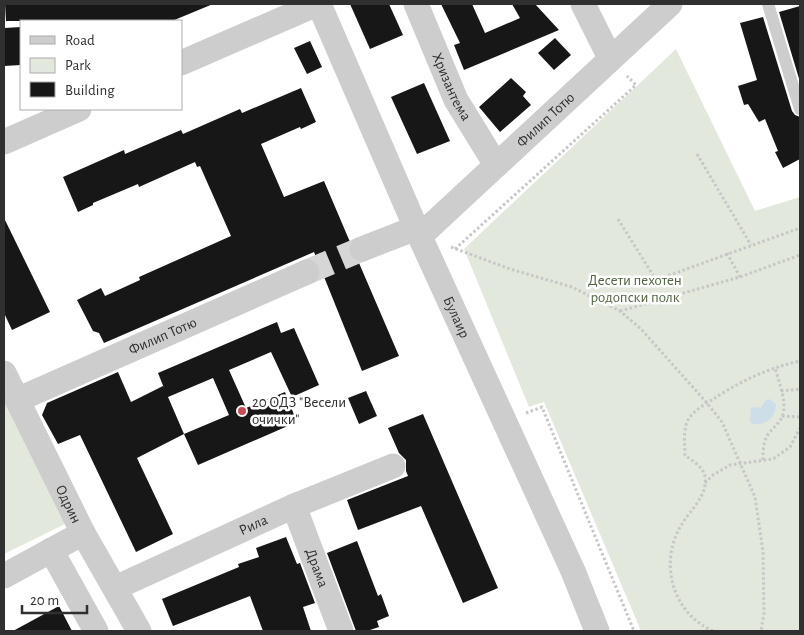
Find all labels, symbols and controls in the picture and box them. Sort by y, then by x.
legend [20,20,182,110]
text: Road [65,33,95,48]
street label: Хризантема [430,51,474,123]
text: Park [65,58,91,73]
text: Building [65,83,115,98]
street label: Филип Тотю [514,89,577,150]
park label: Десети пехотен родопски полк [588,273,682,305]
street label: Булаир [441,294,473,340]
street label: Филип Тотю [126,314,199,357]
place label: 20 ОДЗ "Весели очички" [252,395,346,427]
marker: 20 ОДЗ "Весели очички" [236,405,248,417]
street label: Одрин [53,482,84,526]
street label: Рила [237,512,270,538]
street label: Драма [303,546,331,589]
scale bar [22,582,88,614]
text: 20 m [30,593,59,608]

